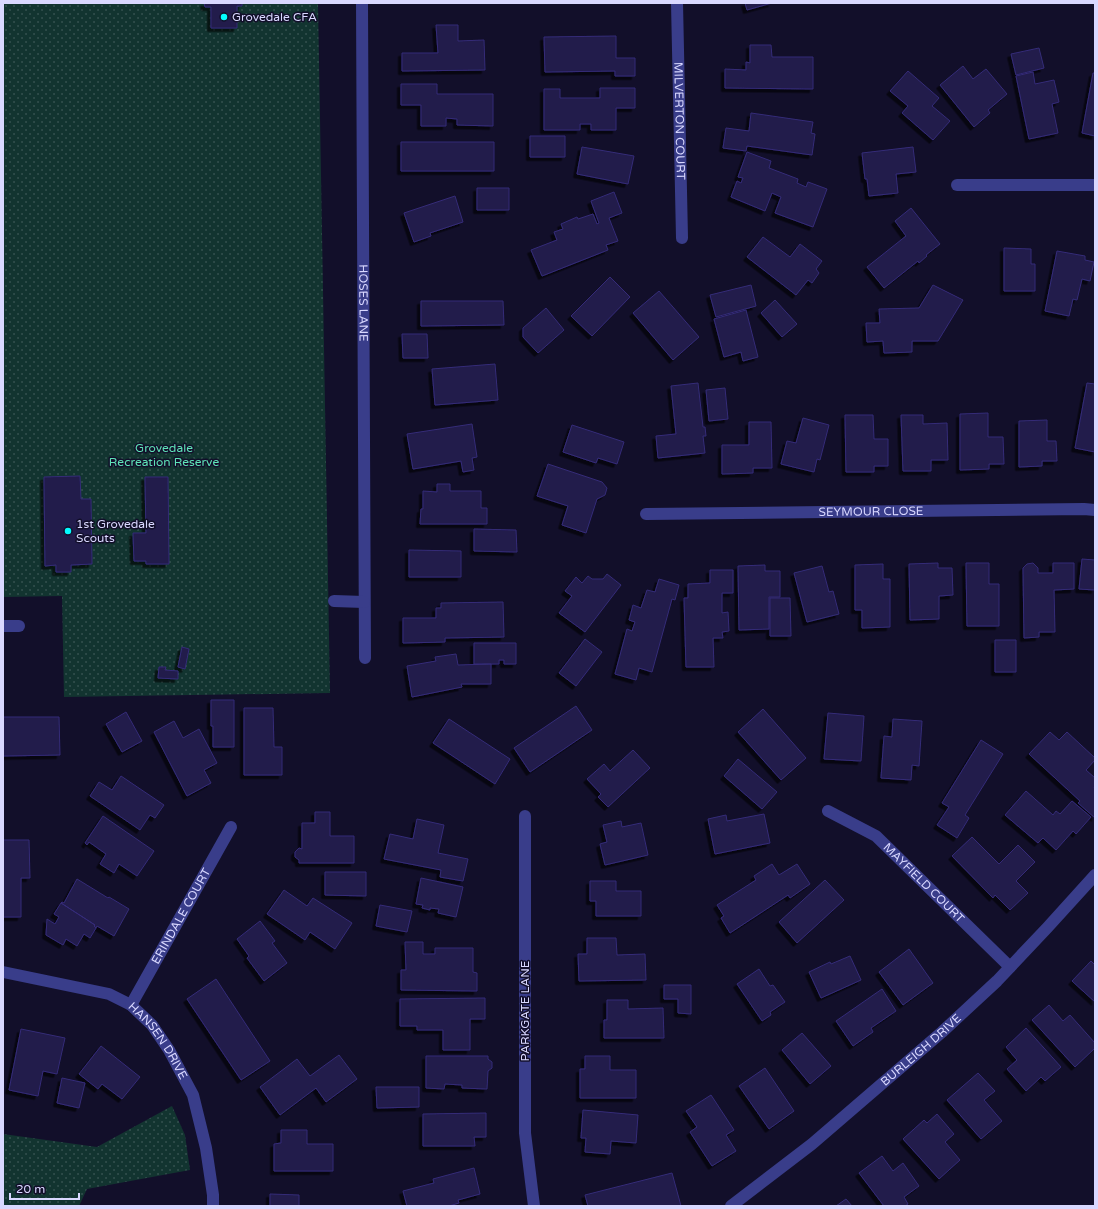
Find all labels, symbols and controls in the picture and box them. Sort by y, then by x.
place label: Grovedale CFA [232,10,317,24]
marker: Grovedale CFA [219,12,229,22]
street label: MILVERTON COURT [671,62,688,181]
street label: HOSES LANE [356,264,371,342]
park label: Grovedale Recreation Reserve [109,441,219,469]
street label: SEYMOUR CLOSE [818,504,924,519]
place label: 1st Grovedale Scouts [76,517,155,545]
marker: 1st Grovedale Scouts [63,526,73,536]
street label: MAYFIELD COURT [880,840,968,926]
street label: ERINDALE COURT [149,865,214,966]
street label: PARKGATE LANE [518,960,532,1062]
street label: HANSEN DRIVE [125,999,190,1082]
street label: BURLEIGH DRIVE [878,1011,964,1089]
scale bar [10,1175,79,1201]
text: 20 m [16,1182,45,1196]

